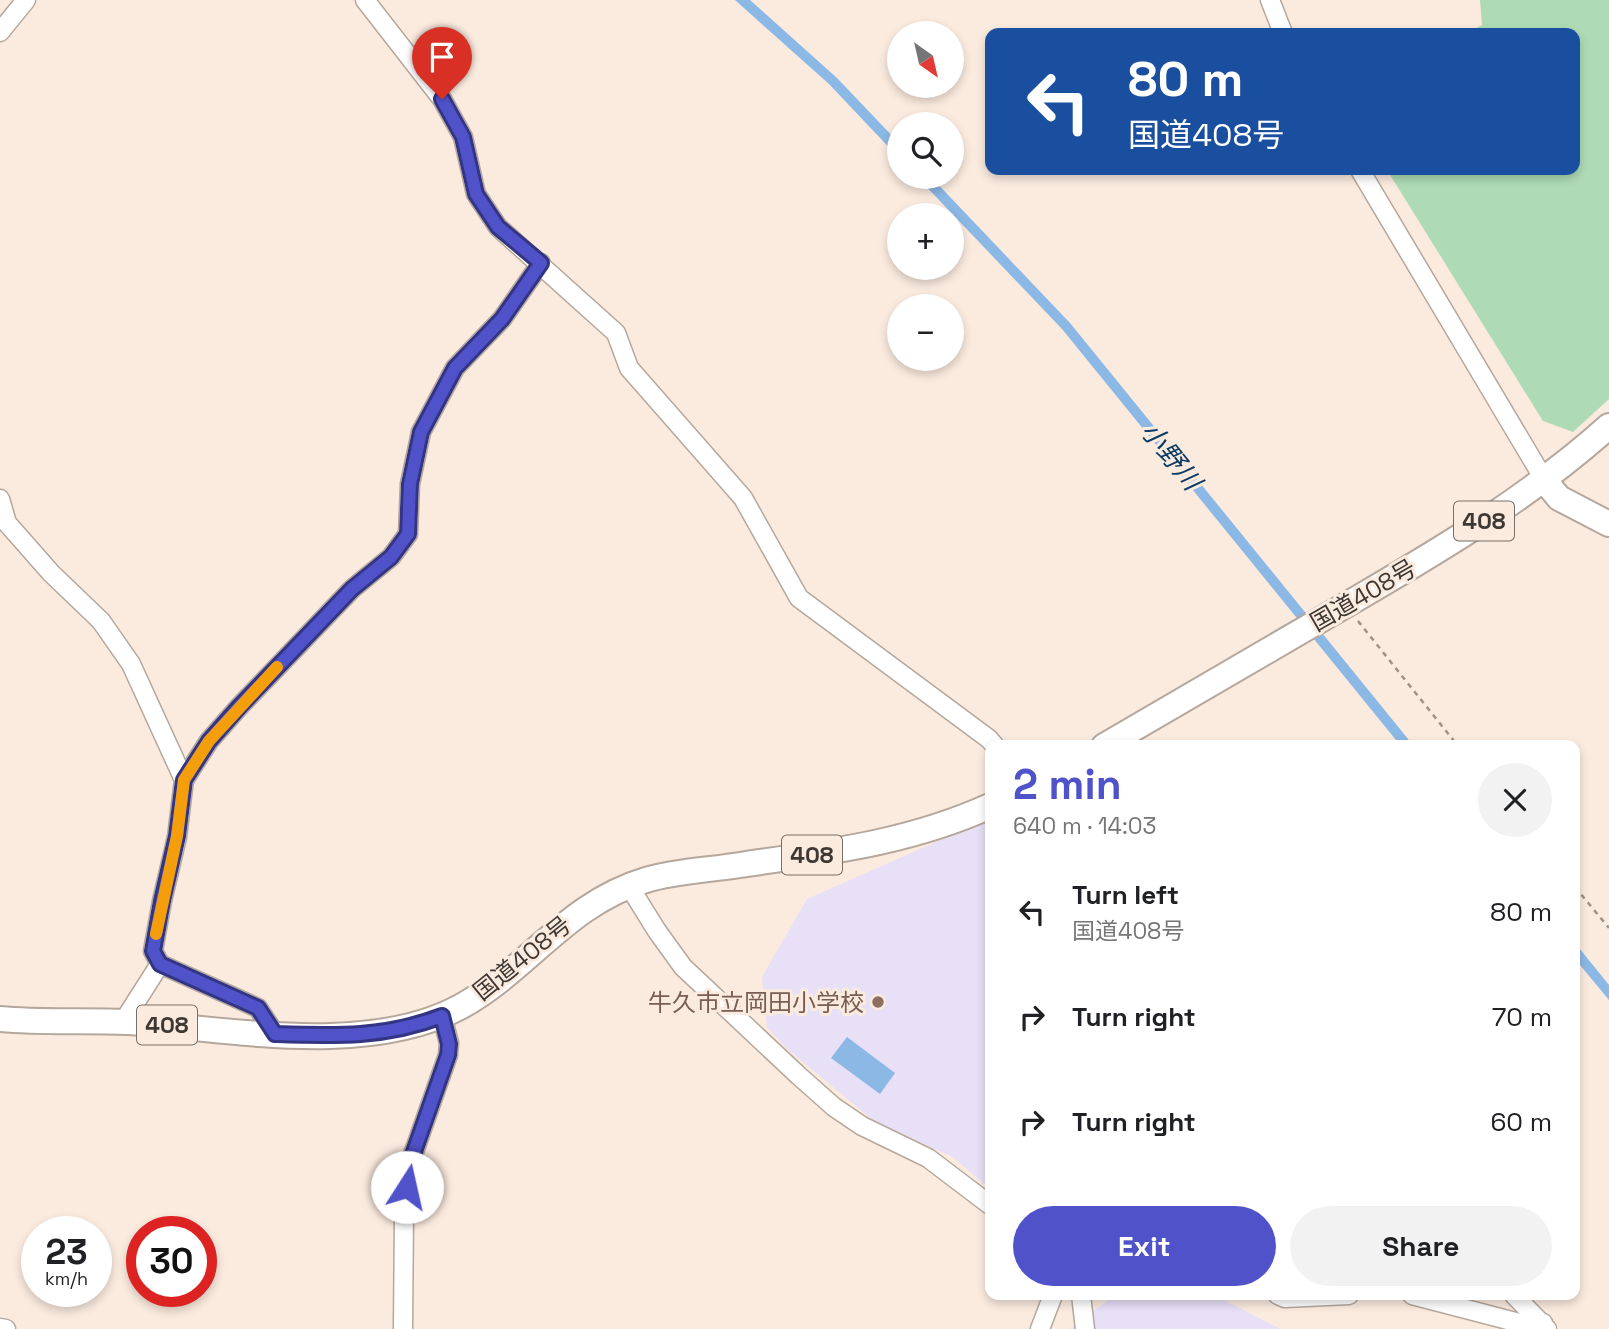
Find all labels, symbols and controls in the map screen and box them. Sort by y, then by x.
north arrow [887,21,964,98]
map controls [887,21,964,371]
pin [412,27,472,99]
icon: arrive [423,38,461,76]
text: 80 m [1128,48,1243,110]
icon: left [1013,56,1104,147]
button: search [887,112,964,189]
text: 国道408号 [1128,115,1284,155]
button: + [887,203,964,280]
button: − [887,294,964,371]
water label: 小野川 [1133,415,1211,499]
road number: 408 [1454,502,1514,540]
street label: 国道408号 [1304,552,1422,638]
text: 2 min [1013,758,1122,811]
button: close [1478,763,1552,837]
text: 640 m · 14:03 [1013,811,1156,841]
road number: 408 [782,835,842,874]
text: Turn left [1072,878,1179,912]
icon: left [1013,893,1051,931]
text: 80 m [1490,895,1552,929]
street label: 国道408号 [467,909,577,1007]
text: 国道408号 [1072,916,1184,946]
place label: 牛久市立岡田小学校 [648,987,864,1018]
marker: 牛久市立岡田小学校 [870,994,886,1010]
icon: right [1013,998,1051,1036]
text: Turn right [1072,1000,1196,1034]
text: 70 m [1492,1000,1552,1034]
road number: 408 [137,1006,197,1044]
icon: right [1013,1103,1051,1141]
text: Turn right [1072,1105,1196,1139]
text: 60 m [1490,1105,1552,1139]
position arrow [370,1150,444,1224]
button: Exit [1013,1206,1276,1286]
button: Share [1290,1206,1552,1286]
speed limit sign: 30 [126,1216,217,1307]
text: 23 [45,1230,88,1274]
text: km/h [45,1267,88,1290]

